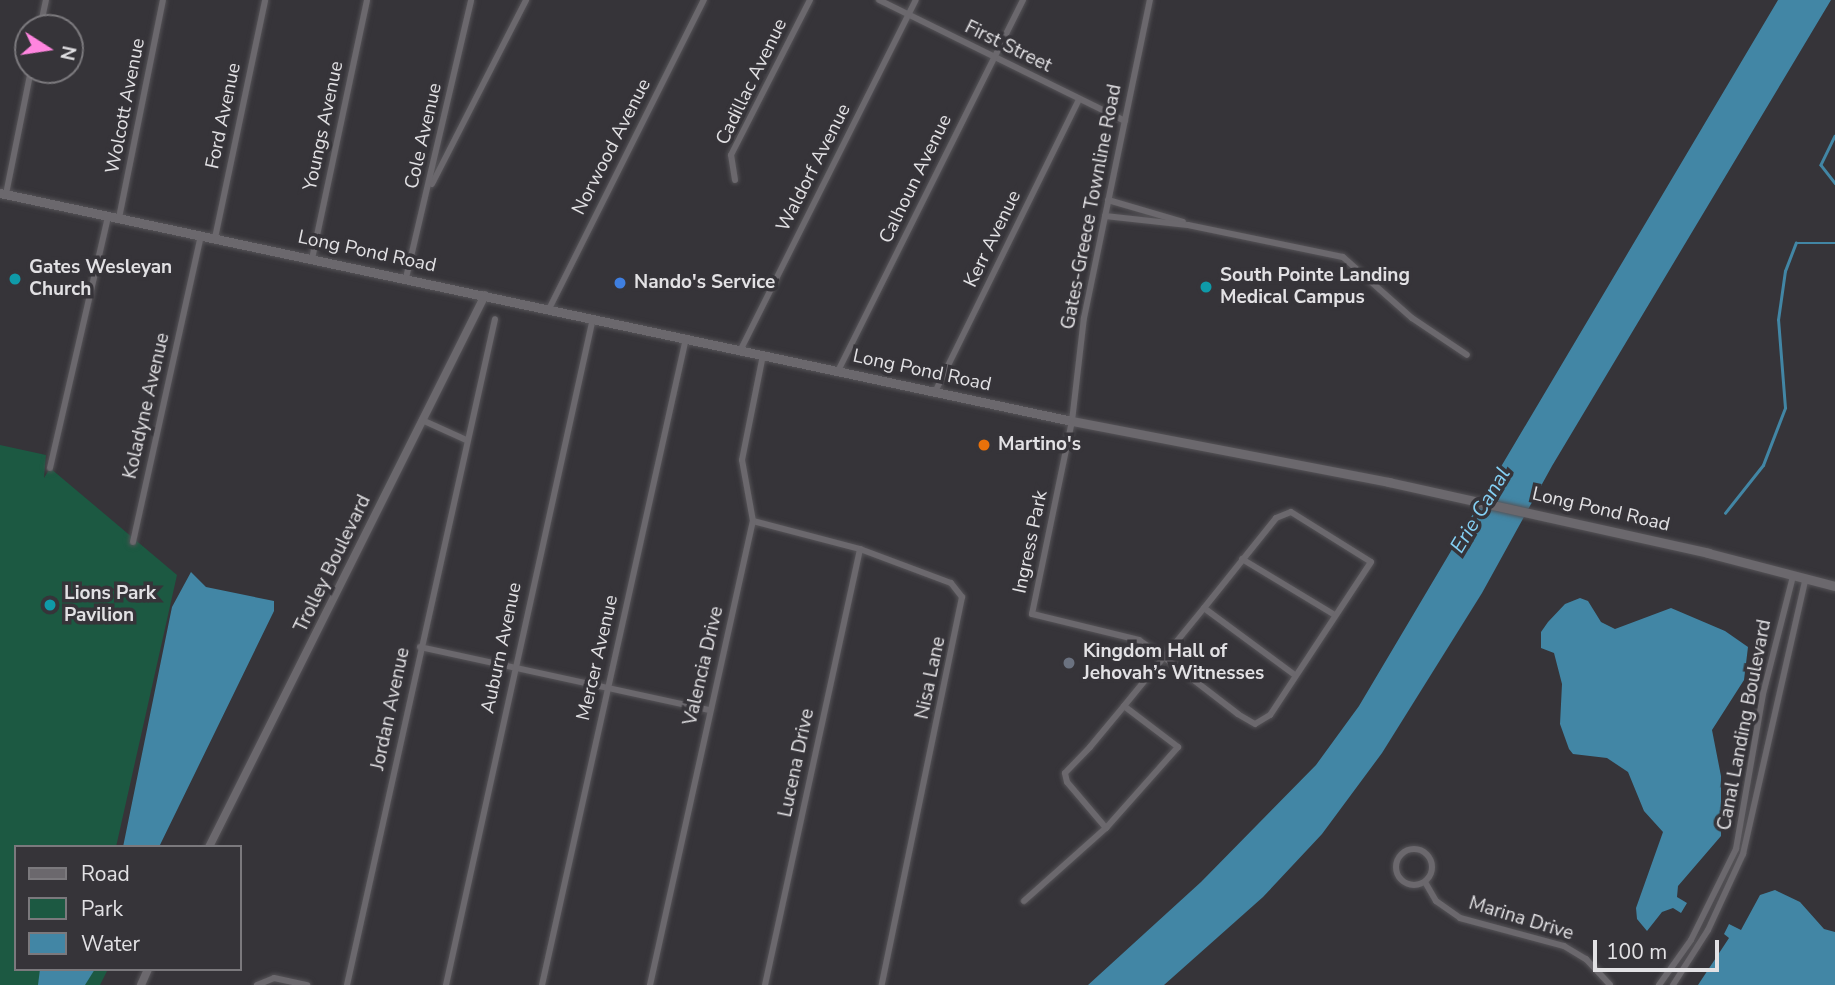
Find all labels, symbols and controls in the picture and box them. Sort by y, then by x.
north arrow [14,14,84,84]
street label: Cadillac Avenue [712,15,792,149]
street label: First Street [961,16,1055,78]
street label: Wolcott Avenue [102,36,150,176]
text: N [53,43,82,63]
street label: Youngs Avenue [299,59,349,193]
street label: Ford Avenue [202,61,246,171]
street label: Norwood Avenue [568,75,656,219]
street label: Cole Avenue [401,81,447,191]
street label: Gates-Greece Townline Road [1057,83,1127,331]
street label: Waldorf Avenue [772,100,856,236]
street label: Calhoun Avenue [875,111,957,247]
street label: Kerr Avenue [960,187,1026,291]
street label: Long Pond Road [296,226,438,278]
place label: Gates Wesleyan Church [29,257,172,301]
place label: South Pointe Landing Medical Campus [1220,265,1410,309]
marker: Gates Wesleyan Church [7,271,23,287]
place label: Nando's Service [634,272,775,294]
marker: Nando's Service [612,275,628,291]
marker: South Pointe Landing Medical Campus [1198,279,1214,295]
street label: Koladyne Avenue [119,331,175,481]
street label: Long Pond Road [851,345,993,397]
place label: Martino's [998,434,1081,456]
marker: Martino's [976,437,992,453]
water label: Erie Canal [1445,463,1515,557]
street label: Long Pond Road [1530,483,1672,537]
street label: Ingress Park [1009,488,1053,596]
street label: Trolley Boulevard [290,492,376,636]
street label: Auburn Avenue [477,580,527,716]
place label: Lions Park Pavilion [64,583,156,627]
street label: Mercer Avenue [572,593,624,723]
marker: Lions Park Pavilion [42,597,58,613]
street label: Valencia Drive [679,604,729,728]
street label: Canal Landing Boulevard [1713,618,1777,832]
street label: Nisa Lane [911,635,951,721]
place label: Kingdom Hall of Jehovah’s Witnesses [1083,641,1264,685]
street label: Jordan Avenue [367,646,415,772]
marker: Kingdom Hall of Jehovah’s Witnesses [1061,655,1077,671]
street label: Lucena Drive [774,707,820,819]
legend [14,845,242,971]
text: Road [81,860,130,888]
street label: Marina Drive [1466,892,1576,946]
text: Park [81,895,123,923]
scale bar [1597,926,1723,970]
text: Water [81,930,140,958]
text: 100 m [1606,938,1667,966]

